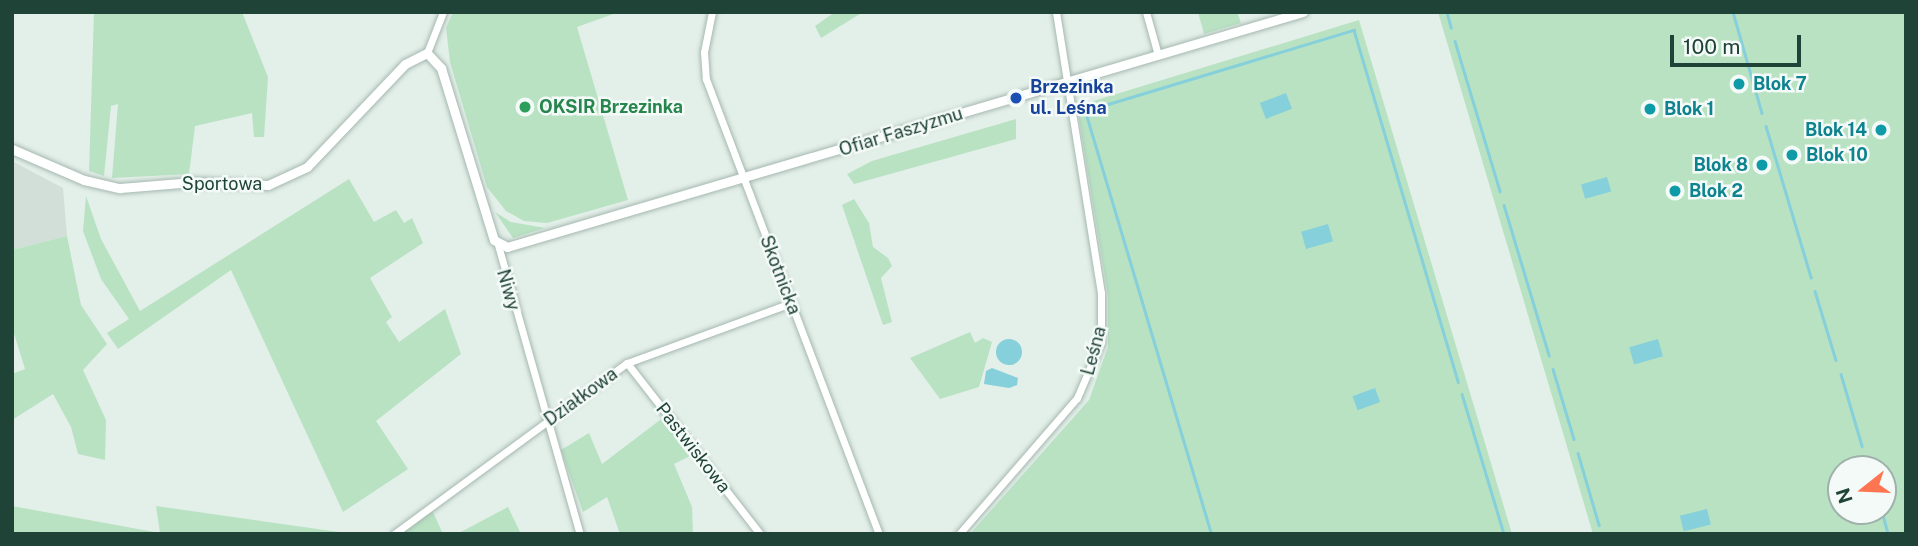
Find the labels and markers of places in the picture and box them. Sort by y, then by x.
place label: Blok 7 [1753,73,1807,95]
marker: Blok 7 [1731,76,1747,92]
place label: Brzezinka ul. Leśna [1030,77,1114,119]
marker: Brzezinka ul. Leśna [1008,90,1024,106]
place label: OKSIR Brzezinka [539,96,683,118]
place label: Blok 1 [1664,98,1714,120]
marker: OKSIR Brzezinka [517,99,533,115]
marker: Blok 1 [1642,101,1658,117]
place label: Blok 14 [1805,119,1867,141]
marker: Blok 14 [1873,122,1889,138]
place label: Blok 10 [1806,144,1868,166]
marker: Blok 10 [1784,147,1800,163]
place label: Blok 8 [1693,154,1748,176]
marker: Blok 8 [1754,157,1770,173]
place label: Blok 2 [1689,180,1743,202]
marker: Blok 2 [1667,183,1683,199]

